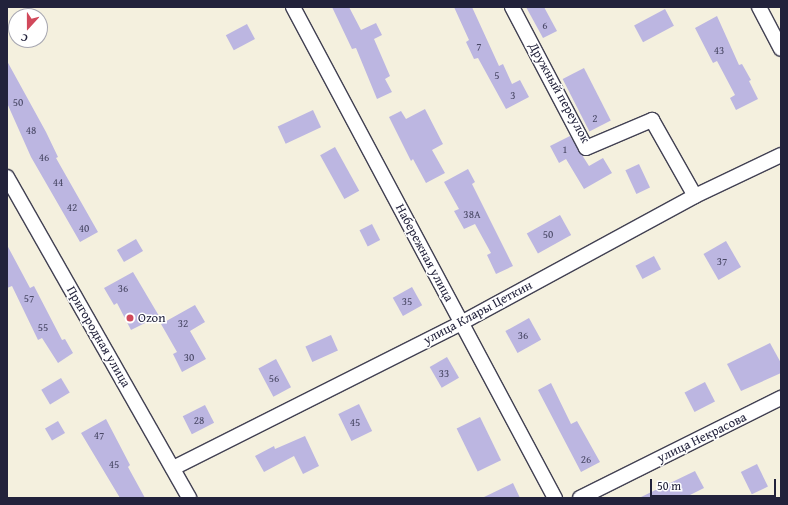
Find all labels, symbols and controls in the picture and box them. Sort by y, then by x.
north arrow [8,8,48,48]
house number: 6 [542,18,548,32]
text: С [18,30,30,47]
house number: 7 [476,39,482,53]
street label: Дружный переулок [525,40,593,146]
house number: 43 [714,43,724,57]
house number: 5 [494,68,500,82]
house number: 3 [510,88,516,102]
house number: 50 [13,95,23,109]
house number: 2 [592,111,598,125]
house number: 48 [26,123,36,137]
house number: 1 [562,142,568,156]
house number: 46 [39,150,49,164]
house number: 44 [53,175,63,189]
house number: 42 [67,200,77,214]
street label: Набережная улица [392,201,456,305]
house number: 38А [463,207,481,221]
house number: 40 [79,221,89,235]
house number: 50 [543,227,553,241]
house number: 37 [717,254,727,268]
street label: улица Клары Цеткин [421,278,535,348]
house number: 36 [118,281,128,295]
street label: Пригородная улица [63,284,133,390]
house number: 57 [24,291,34,305]
house number: 35 [402,294,412,308]
place label: Ozon [138,310,166,326]
marker: Ozon [125,313,135,323]
house number: 32 [178,316,188,330]
house number: 55 [38,320,48,334]
house number: 36 [518,328,528,342]
house number: 30 [184,350,194,364]
house number: 33 [439,366,449,380]
house number: 56 [269,371,279,385]
street label: улица Некрасова [655,410,749,466]
house number: 28 [194,413,204,427]
house number: 45 [350,415,360,429]
house number: 47 [94,428,104,442]
house number: 26 [581,452,591,466]
house number: 45 [109,457,119,471]
scale bar [652,471,778,497]
text: 50 m [657,477,681,494]

